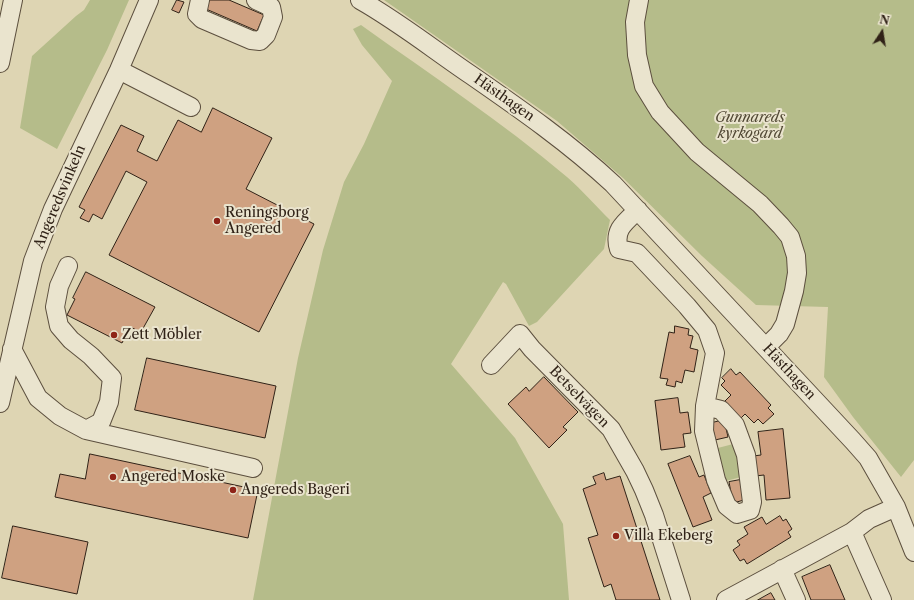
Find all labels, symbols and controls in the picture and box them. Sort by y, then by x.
north arrow [862,12,902,52]
text: N [878,12,891,28]
street label: Hästhagen [470,71,538,125]
park label: Gunnareds kyrkogård [715,110,785,142]
street label: Angeredsvinkeln [31,142,89,252]
place label: Reningsborg Angered [225,205,309,238]
marker: Reningsborg Angered [212,216,222,226]
place label: Zett Möbler [122,327,202,343]
marker: Zett Möbler [109,330,119,340]
street label: Hästhagen [759,341,819,403]
street label: Betselvägen [546,363,612,431]
place label: Angered Moske [121,469,225,485]
marker: Angered Moske [108,472,118,482]
place label: Angereds Bageri [241,482,350,498]
marker: Angereds Bageri [228,485,238,495]
place label: Villa Ekeberg [624,528,712,544]
marker: Villa Ekeberg [611,531,621,541]

